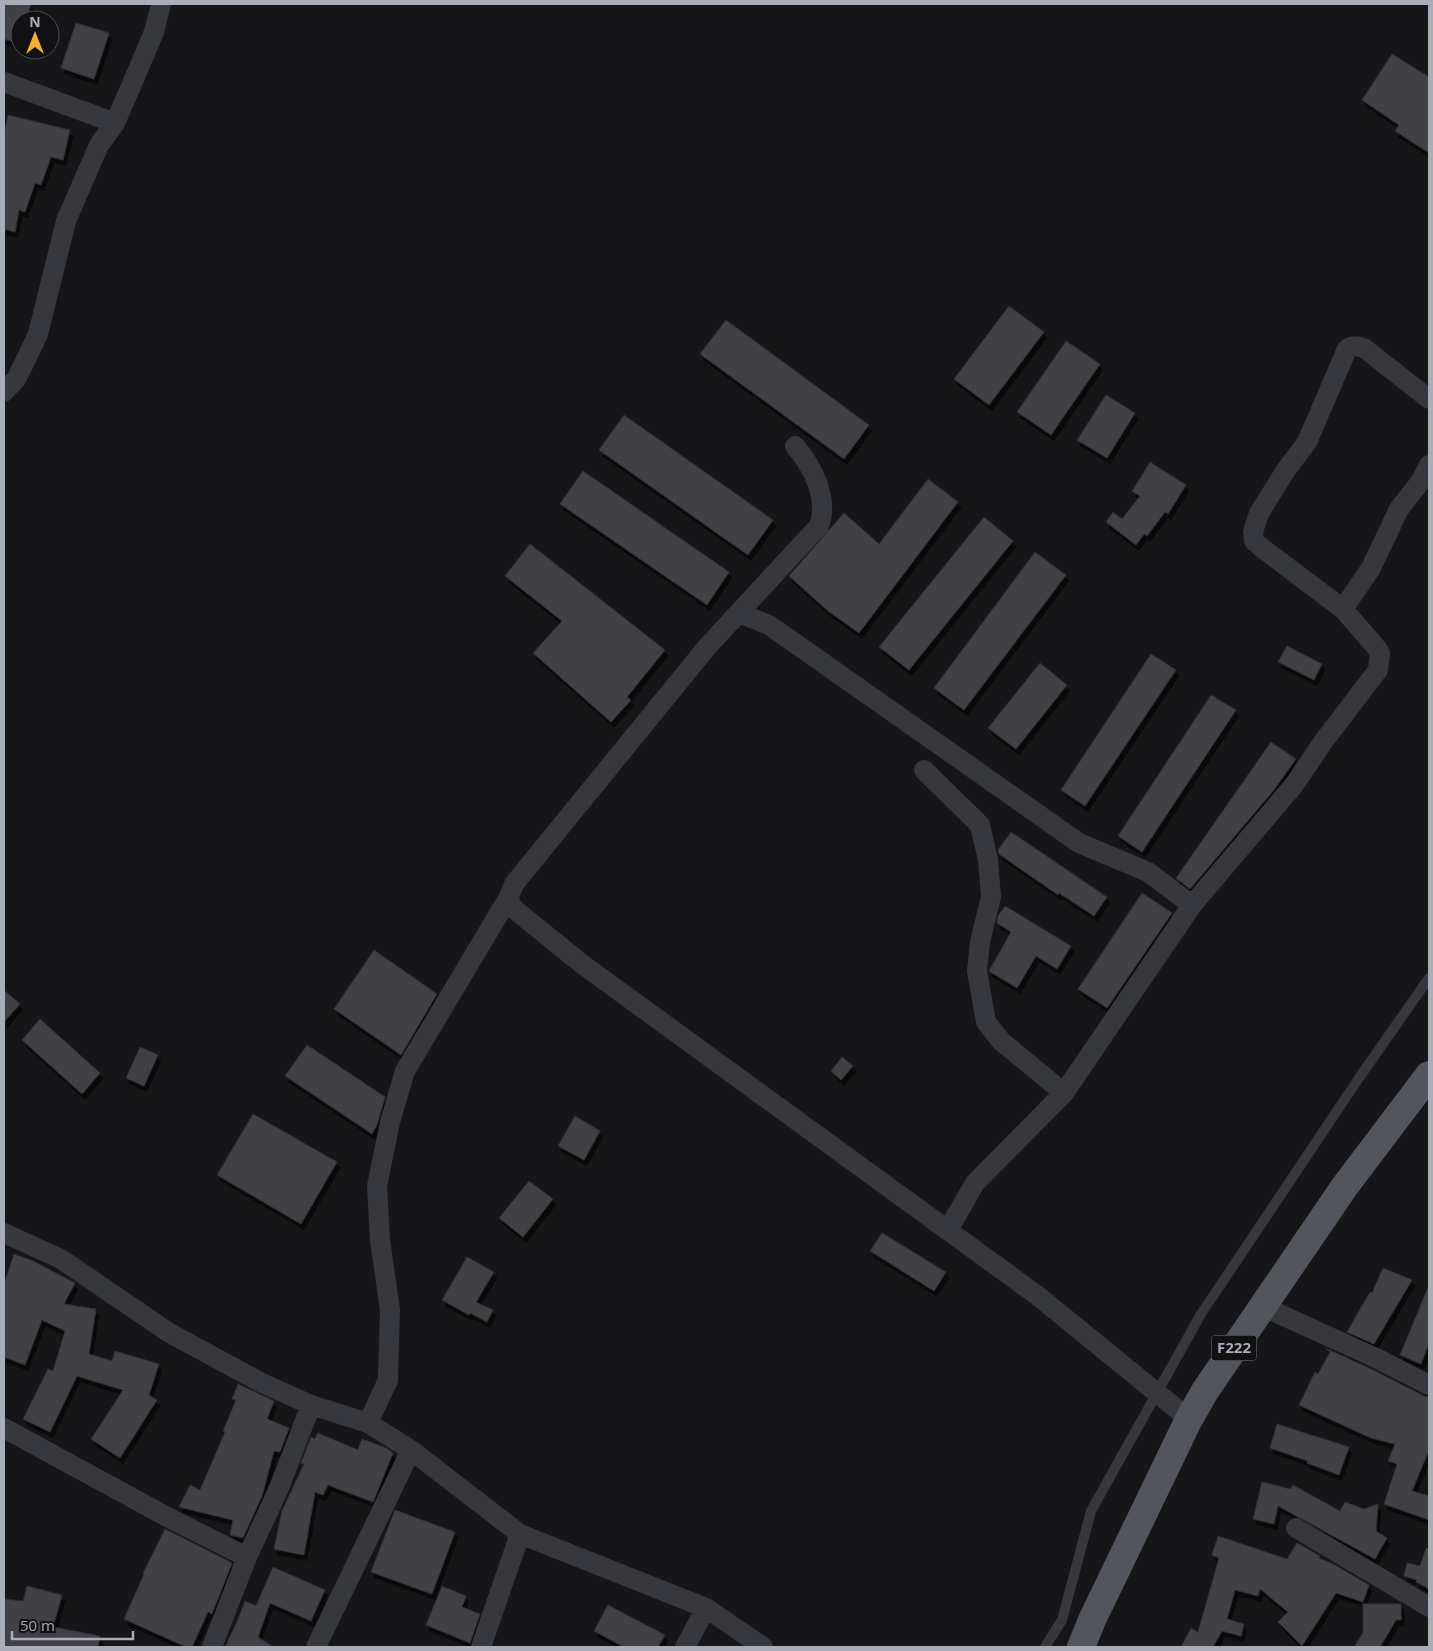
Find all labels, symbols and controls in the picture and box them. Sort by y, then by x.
north arrow [10,10,60,60]
text: N [29,12,41,31]
road number: F222 [1212,1336,1256,1360]
scale bar [12,1608,134,1640]
text: 50 m [20,1615,55,1635]

